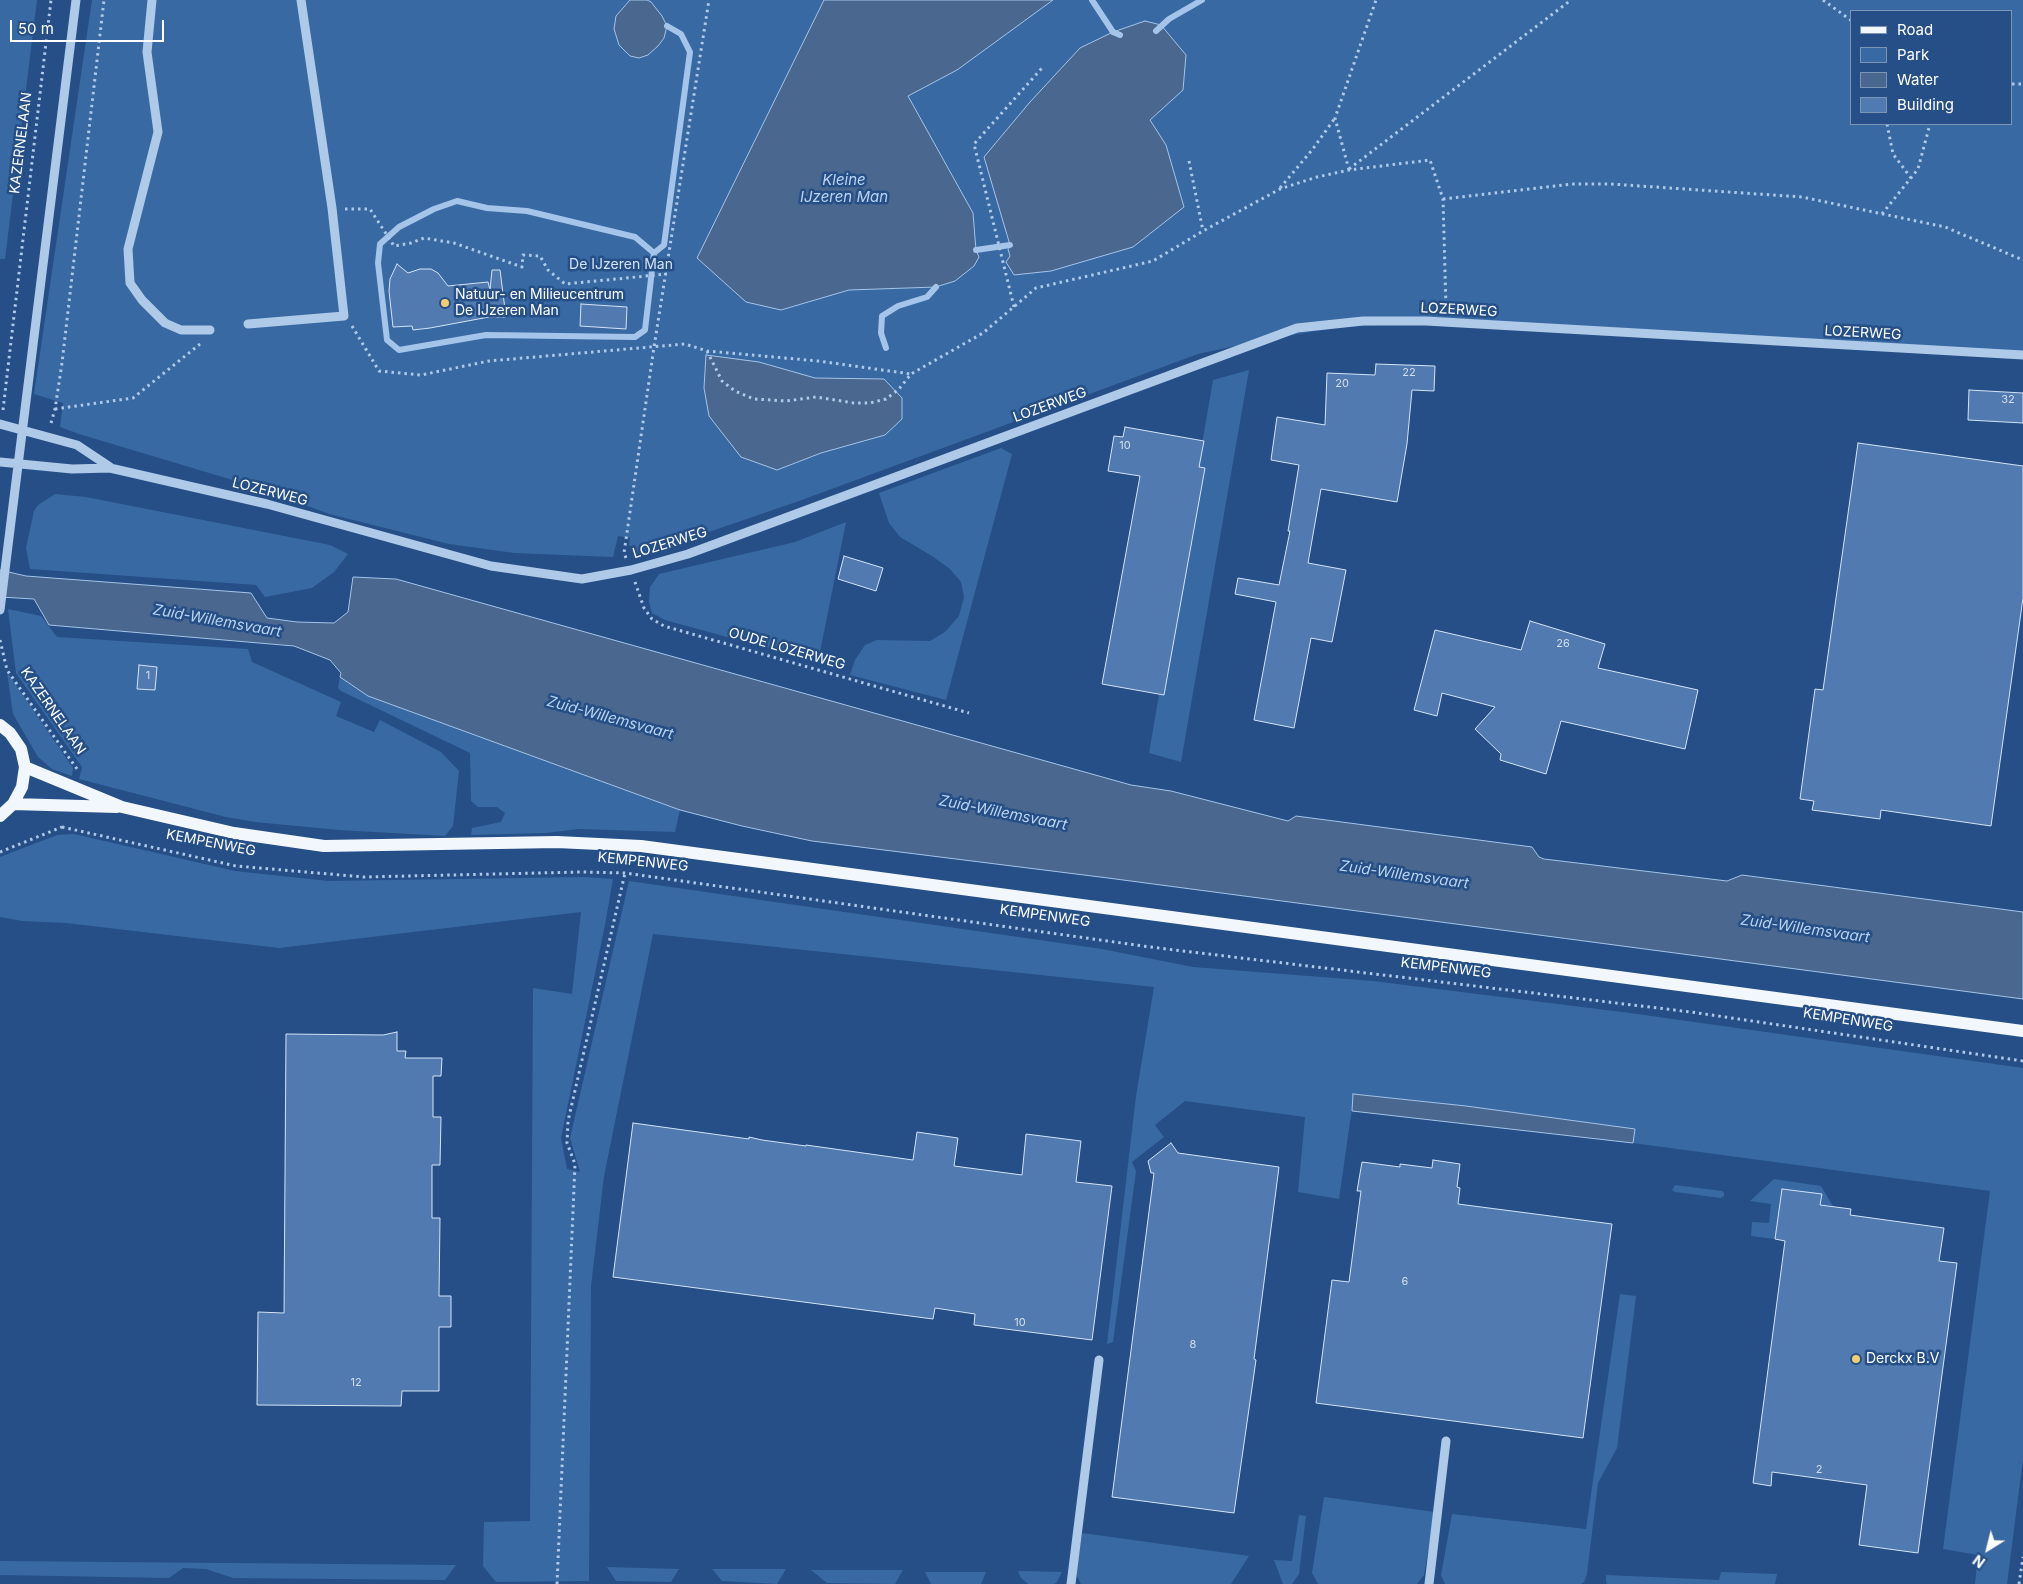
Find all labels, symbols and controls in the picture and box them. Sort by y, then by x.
scale bar [12,10,166,42]
legend [1850,10,2013,125]
text: 50 m [18,19,54,38]
text: Road [1897,20,1933,39]
text: Park [1897,45,1929,64]
text: Water [1897,70,1939,89]
street label: KAZERNELAAN [6,91,36,195]
text: Building [1897,95,1954,114]
water label: Kleine IJzeren Man [800,171,888,206]
park label: De IJzeren Man [569,257,673,273]
place label: Natuur- en Milieucentrum De IJzeren Man [455,287,624,320]
marker: Natuur- en Milieucentrum De IJzeren Man [439,297,451,309]
street label: LOZERWEG [1420,300,1498,320]
street label: LOZERWEG [1824,323,1902,343]
house number: 22 [1402,366,1416,380]
house number: 20 [1335,377,1349,391]
street label: LOZERWEG [1011,384,1089,426]
house number: 32 [2001,393,2015,407]
house number: 10 [1119,439,1131,453]
street label: LOZERWEG [231,475,309,509]
street label: LOZERWEG [631,524,709,562]
water label: Zuid-Willemsvaart [151,601,283,641]
street label: OUDE LOZERWEG [727,624,847,674]
house number: 26 [1556,637,1570,651]
street label: KAZERNELAAN [17,664,89,758]
house number: 1 [146,669,150,683]
water label: Zuid-Willemsvaart [545,692,675,744]
water label: Zuid-Willemsvaart [937,792,1069,834]
street label: KEMPENWEG [165,826,257,860]
street label: KEMPENWEG [597,849,689,875]
water label: Zuid-Willemsvaart [1338,857,1470,893]
street label: KEMPENWEG [999,901,1091,931]
water label: Zuid-Willemsvaart [1739,911,1871,947]
street label: KEMPENWEG [1400,954,1492,982]
street label: KEMPENWEG [1802,1005,1894,1035]
house number: 6 [1402,1275,1408,1289]
house number: 10 [1014,1316,1026,1330]
house number: 8 [1190,1338,1196,1352]
place label: Derckx B.V [1866,1351,1939,1367]
marker: Derckx B.V [1850,1353,1862,1365]
house number: 12 [350,1376,362,1390]
house number: 2 [1816,1463,1822,1477]
north arrow [1963,1524,2013,1574]
text: N [1970,1552,1988,1572]

